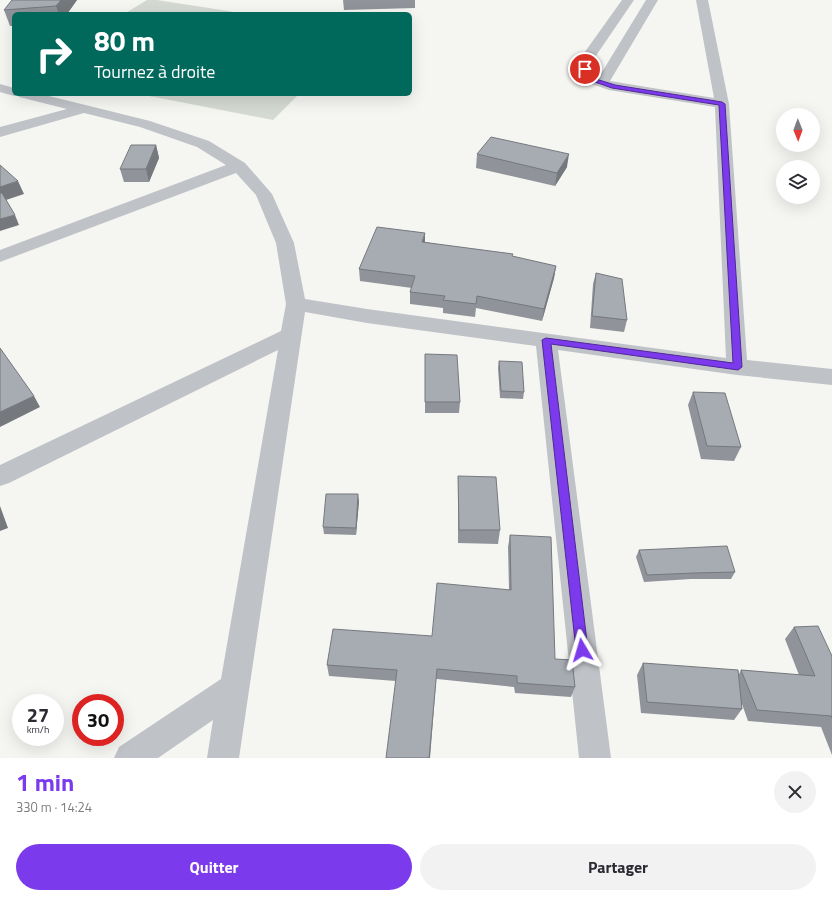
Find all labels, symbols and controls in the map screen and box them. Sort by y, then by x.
text: 80 m [94,19,155,62]
icon: right [28,28,80,80]
pin [568,52,602,86]
text: Tournez à droite [94,58,215,85]
icon: arrive [574,58,596,80]
north arrow [776,108,820,152]
map controls [776,108,820,204]
button: layers [776,160,820,204]
position arrow [561,629,603,671]
speed limit sign: 30 [72,694,124,746]
text: 27 [27,699,49,730]
text: km/h [27,722,49,737]
text: 1 min [16,764,74,800]
button: close [774,771,816,813]
text: 330 m · 14:24 [16,797,92,817]
button: Quitter [16,844,412,890]
button: Partager [420,844,816,890]

